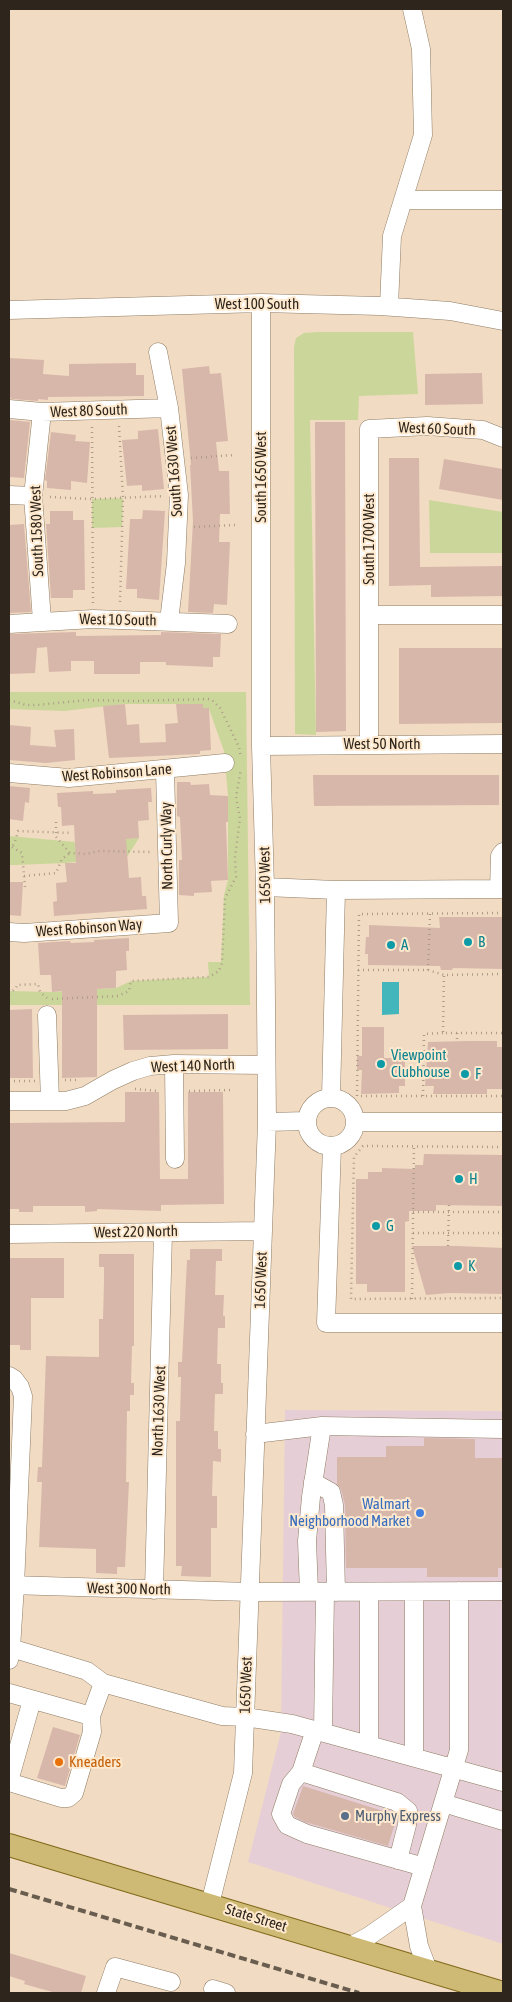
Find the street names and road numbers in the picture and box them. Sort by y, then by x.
street label: West 100 South [215,295,299,313]
street label: West 80 South [50,401,128,421]
street label: West 60 South [398,419,476,439]
street label: South 1630 West [162,425,186,517]
street label: South 1650 West [252,431,270,523]
street label: South 1580 West [26,485,48,577]
street label: South 1700 West [360,493,378,585]
street label: West 10 South [79,610,157,630]
street label: West 50 North [344,735,420,753]
street label: West Robinson Lane [62,760,172,786]
street label: North Curly Way [157,802,177,890]
street label: 1650 West [256,846,274,904]
street label: West Robinson Way [35,915,143,941]
street label: West 140 North [151,1056,235,1076]
street label: West 220 North [94,1222,178,1242]
street label: 1650 West [251,1251,271,1309]
street label: North 1630 West [148,1365,170,1457]
street label: West 300 North [87,1579,171,1599]
street label: 1650 West [236,1656,256,1714]
street label: State Street [223,1900,289,1936]

